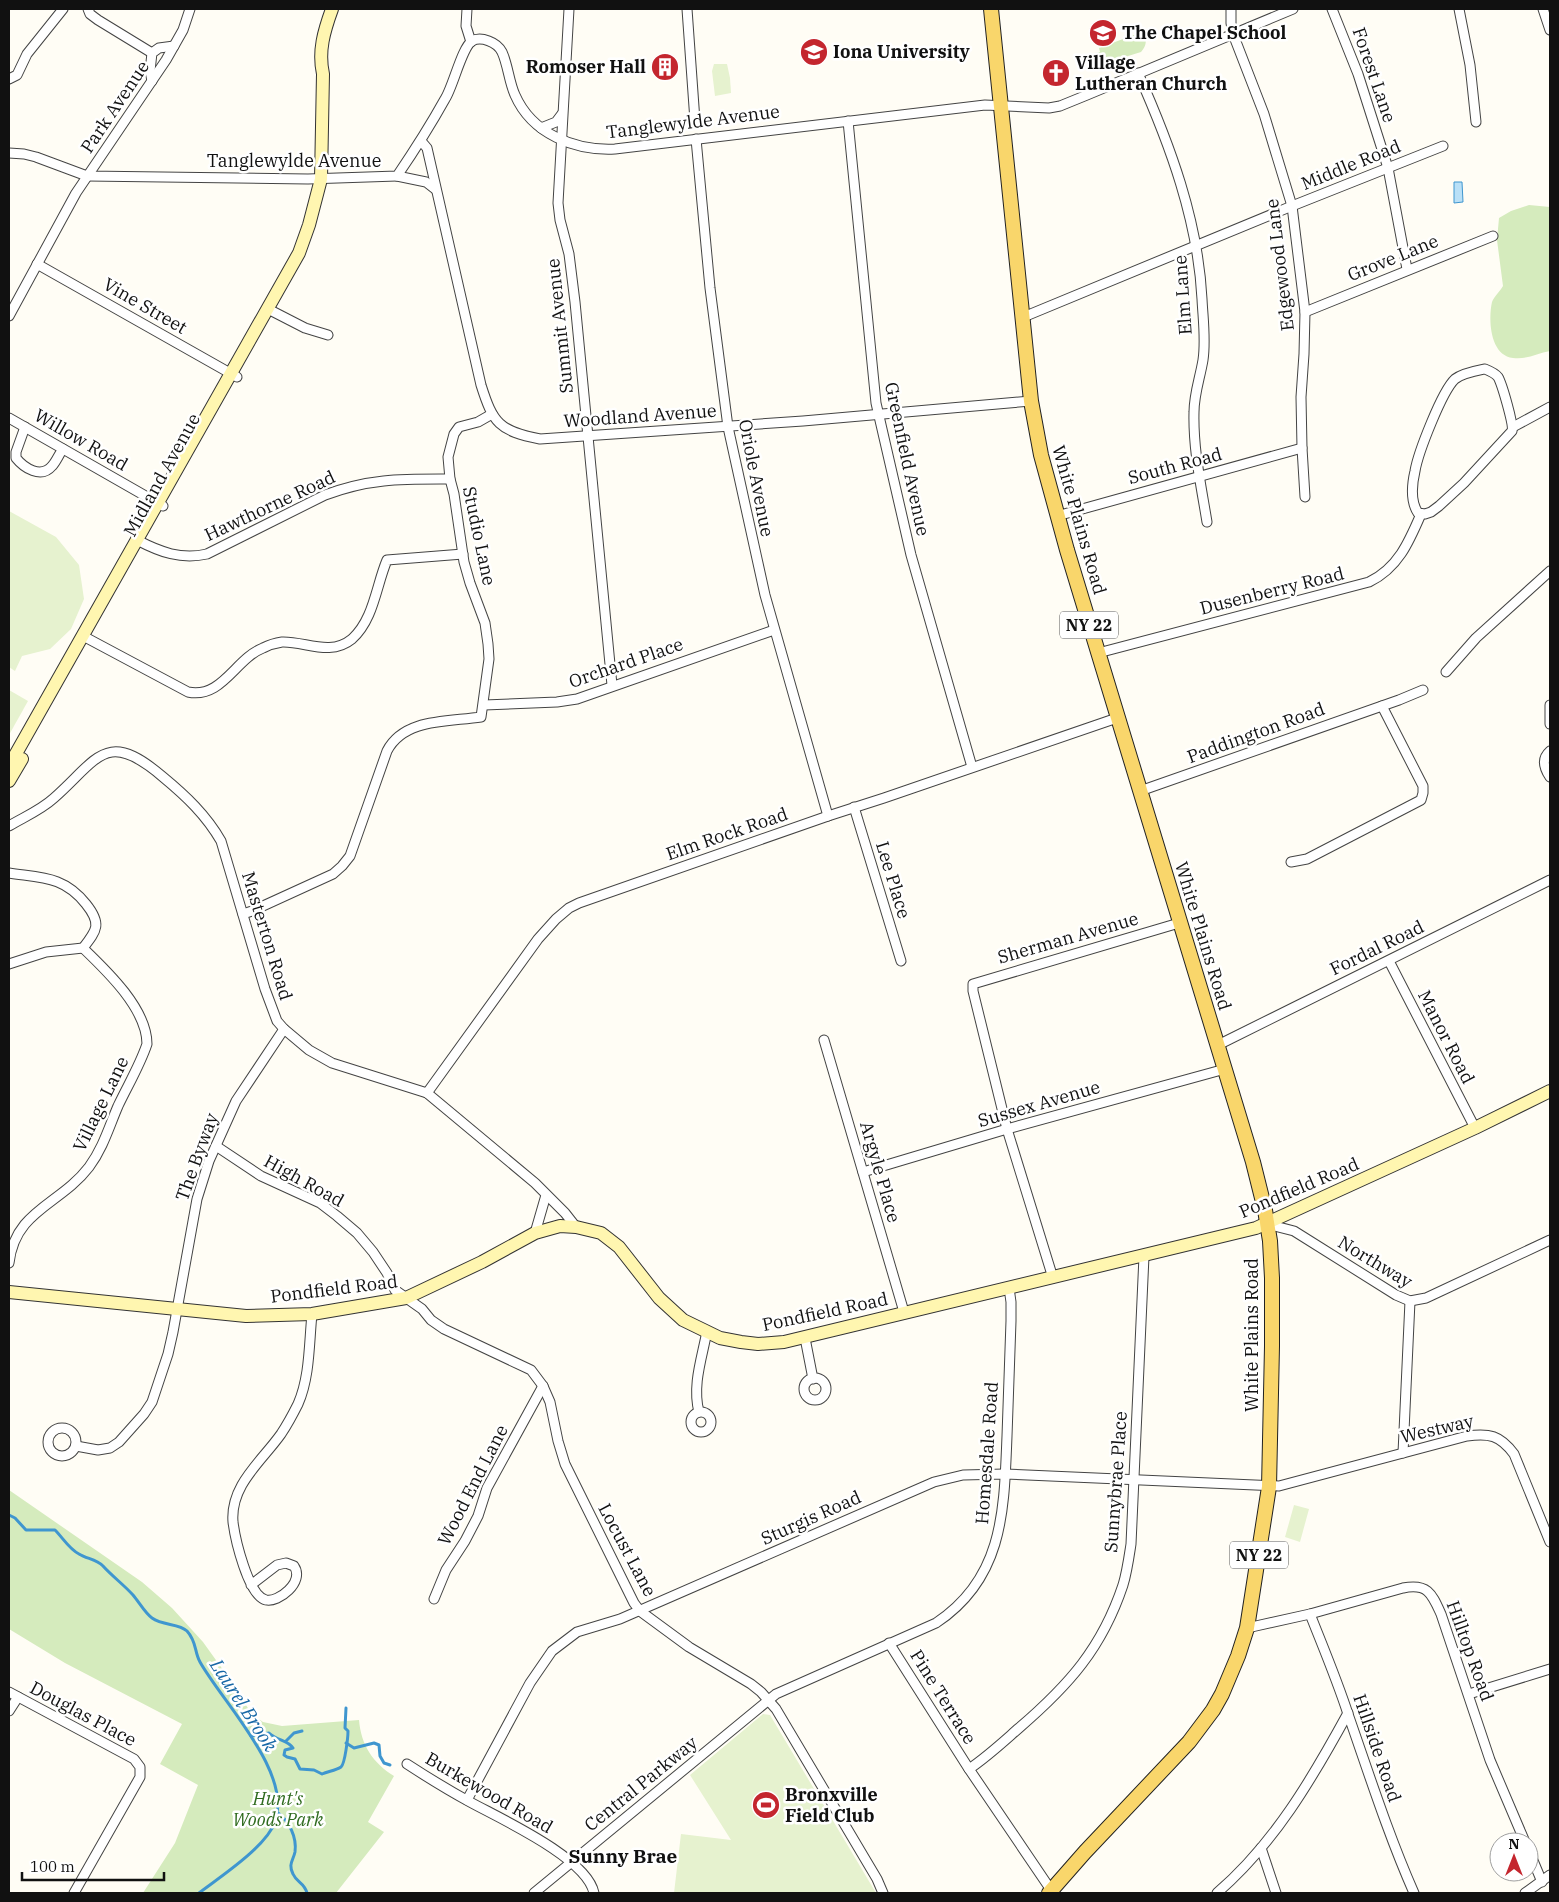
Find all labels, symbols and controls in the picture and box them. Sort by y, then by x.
school or university icon: The Chapel School [1088,18,1118,48]
place label: The Chapel School [1122,21,1287,44]
street label: Forest Lane [1347,24,1401,125]
school or university icon: Iona University [799,37,829,67]
place label: Iona University [833,40,970,63]
place label: Village Lutheran Church [1075,51,1227,95]
building icon: Romoser Hall [650,52,680,82]
place label: Romoser Hall [526,55,646,78]
street label: Park Avenue [75,56,154,157]
church icon: Village Lutheran Church [1041,58,1071,88]
street label: Tanglewylde Avenue [605,99,781,144]
street label: Middle Road [1298,134,1404,195]
street label: Tanglewylde Avenue [207,149,381,172]
street label: Edgewood Lane [1260,198,1299,332]
street label: Grove Lane [1344,229,1442,286]
street label: Elm Lane [1168,254,1197,336]
street label: Summit Avenue [541,257,578,395]
street label: Vine Street [99,272,191,339]
street label: Greenfield Avenue [880,380,935,538]
street label: Woodland Avenue [563,399,717,432]
street label: Willow Road [30,403,132,476]
street label: Midland Avenue [118,409,205,540]
street label: Oriole Avenue [734,417,779,539]
street label: South Road [1125,442,1225,489]
street label: White Plains Road [1047,443,1112,597]
street label: Hawthorne Road [201,465,339,546]
street label: Studio Lane [458,484,501,588]
street label: Dusenberry Road [1197,561,1346,620]
road number: NY 22 [1060,612,1118,638]
street label: Orchard Place [566,632,686,693]
street label: Paddington Road [1184,697,1328,768]
street label: Elm Rock Road [663,802,791,865]
street label: Lee Place [871,839,916,921]
street label: White Plains Road [1170,859,1237,1013]
street label: Masterton Road [237,869,298,1003]
street label: Sherman Avenue [995,906,1141,969]
street label: Fordal Road [1326,915,1428,980]
street label: Manor Road [1413,986,1480,1088]
street label: Village Lane [68,1052,133,1155]
street label: Sussex Avenue [975,1075,1103,1132]
street label: The Byway [170,1109,223,1204]
street label: Argyle Place [855,1119,906,1225]
street label: High Road [260,1149,348,1212]
street label: Pondfield Road [1235,1152,1362,1223]
street label: Northway [1334,1230,1417,1293]
street label: White Plains Road [1240,1258,1263,1412]
street label: Pondfield Road [269,1269,399,1308]
street label: Pondfield Road [760,1287,890,1336]
street label: Homesdale Road [970,1381,1003,1525]
street label: Westway [1398,1409,1476,1448]
street label: Sunnybrae Place [1099,1410,1132,1553]
street label: Wood End Lane [432,1421,513,1549]
street label: Sturgis Road [757,1485,865,1550]
street label: Locust Lane [593,1499,662,1600]
road number: NY 22 [1230,1542,1288,1568]
street label: Hilltop Road [1442,1597,1499,1704]
street label: Pine Terrace [905,1645,982,1748]
water label: Laurel Brook [205,1653,283,1757]
street label: Douglas Place [26,1676,140,1751]
street label: Hillside Road [1348,1691,1407,1805]
street label: Central Parkway [580,1731,702,1836]
street label: Burkewood Road [421,1747,557,1838]
place label: Bronxville Field Club [785,1783,878,1827]
park label: Hunt's Woods Park [233,1787,324,1831]
sports icon: Bronxville Field Club [751,1790,781,1820]
north arrow [1489,1832,1539,1882]
text: N [1508,1835,1520,1853]
district label: Sunny Brae [569,1844,678,1868]
scale bar [22,1850,165,1882]
text: 100 m [30,1857,75,1876]

